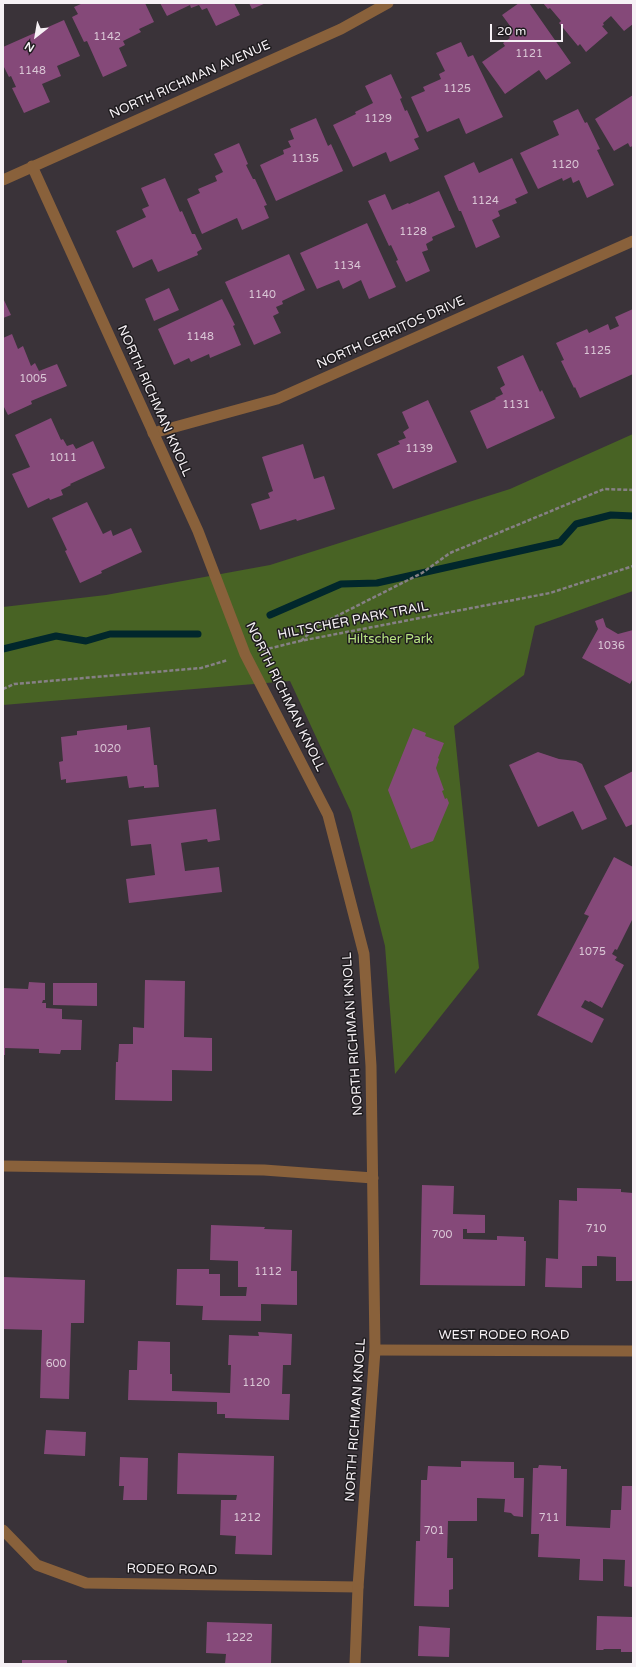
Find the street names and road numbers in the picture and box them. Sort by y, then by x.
street label: NORTH RICHMAN AVENUE [107,37,273,123]
street label: NORTH CERRITOS DRIVE [315,293,467,373]
street label: NORTH RICHMAN KNOLL [114,323,194,479]
street label: HILTSCHER PARK TRAIL [276,599,430,643]
street label: NORTH RICHMAN KNOLL [242,620,328,774]
street label: NORTH RICHMAN KNOLL [340,952,366,1116]
street label: WEST RODEO ROAD [438,1328,570,1344]
street label: NORTH RICHMAN KNOLL [343,1338,369,1502]
street label: RODEO ROAD [126,1561,218,1579]

